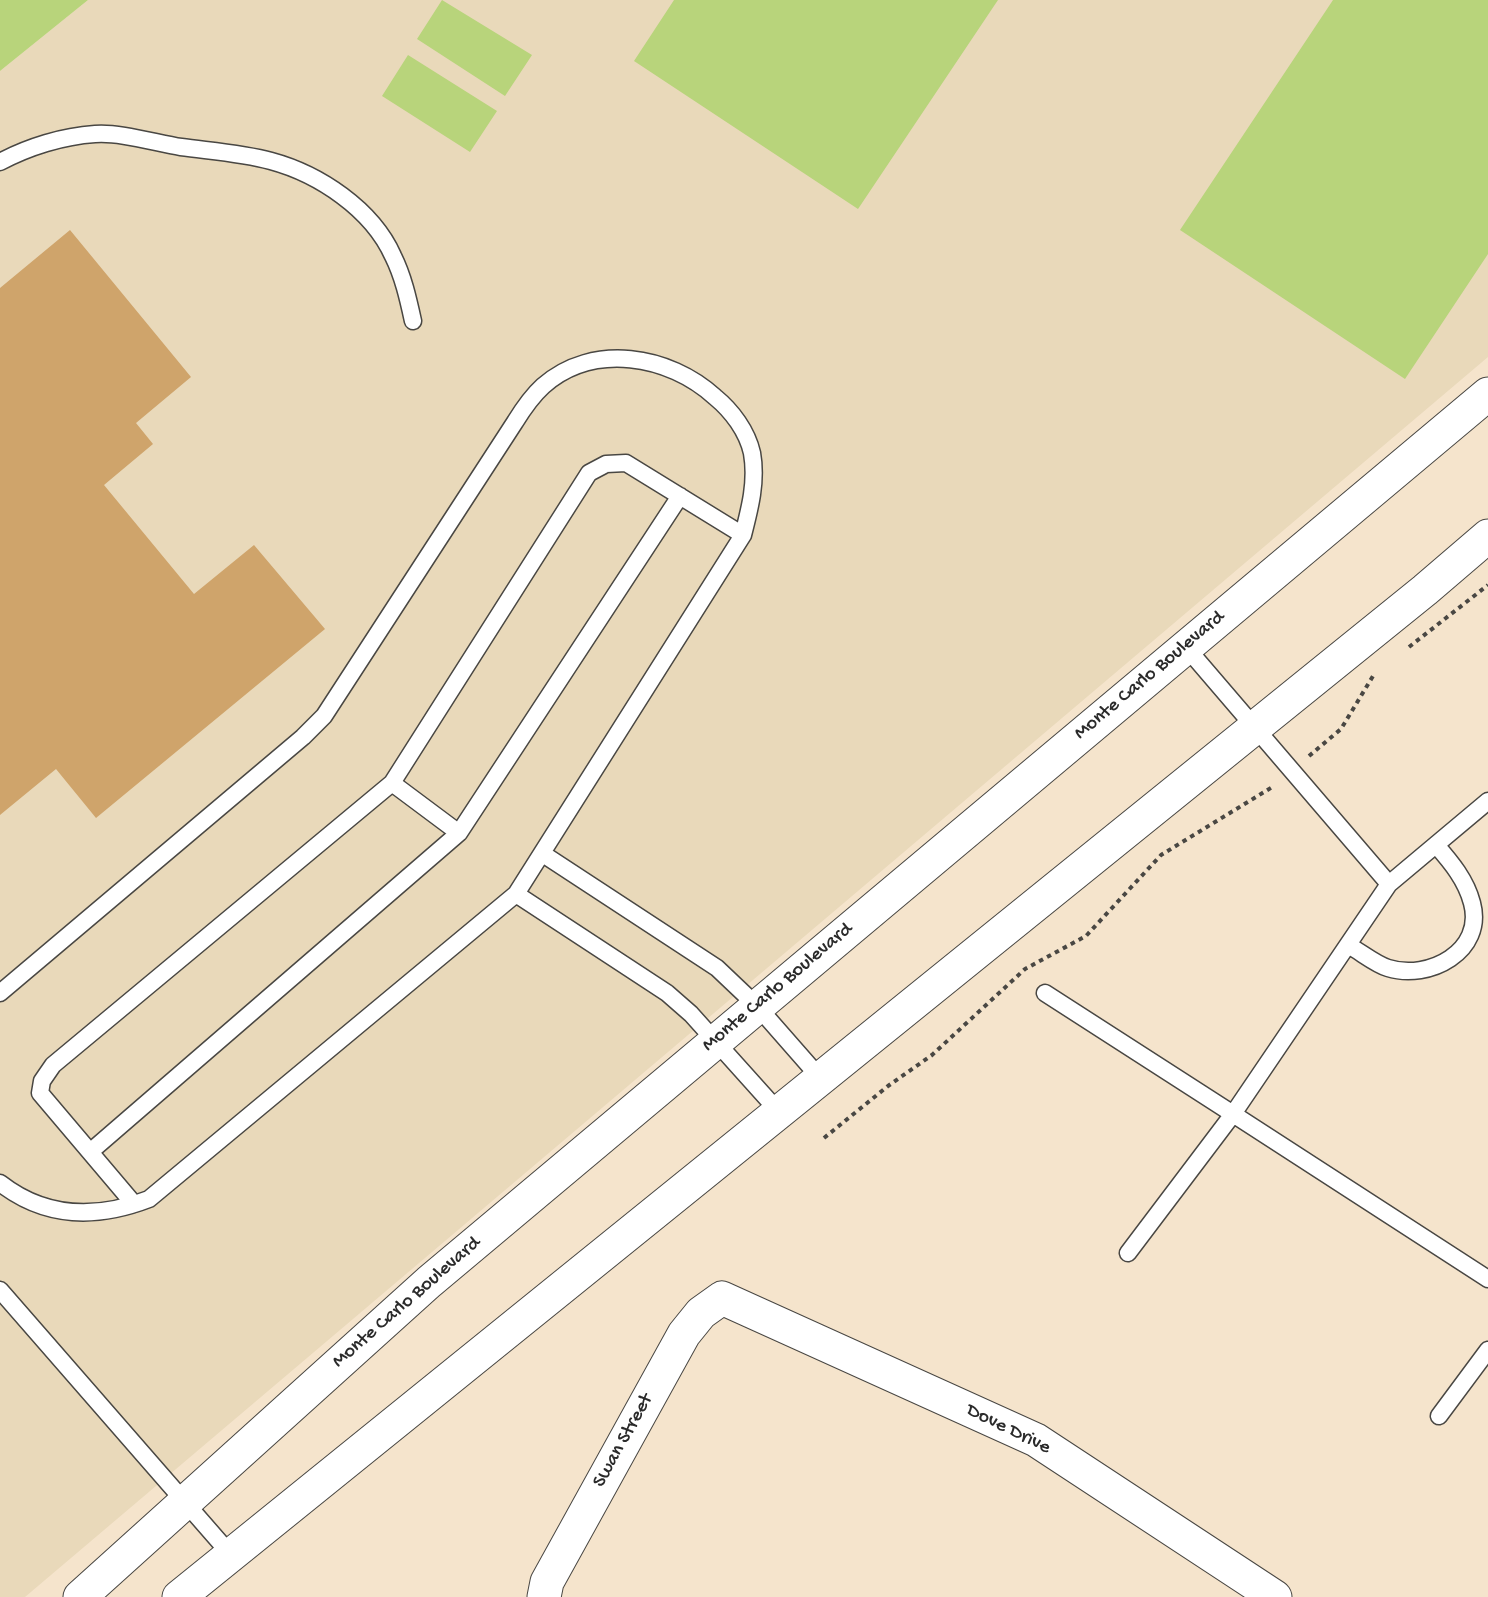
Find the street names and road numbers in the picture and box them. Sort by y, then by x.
street label: Monte Carlo Boulevard [1070,606,1230,746]
street label: Monte Carlo Boulevard [698,918,858,1058]
street label: Monte Carlo Boulevard [328,1232,486,1374]
street label: Swan Street [588,1390,660,1492]
street label: Dove Drive [962,1399,1054,1461]

